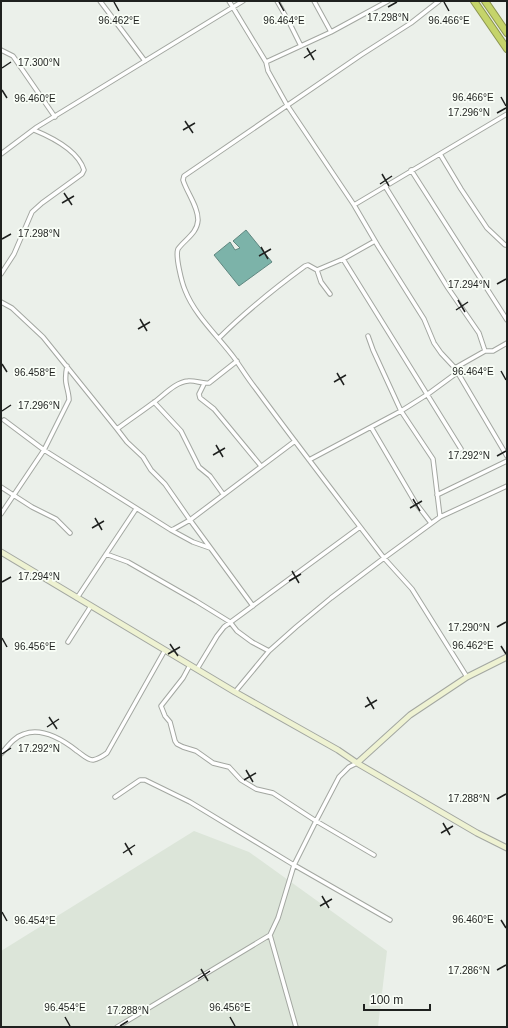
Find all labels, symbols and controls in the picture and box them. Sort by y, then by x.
text: 17.298°N [367,12,409,23]
text: 96.462°E [98,15,140,26]
text: 96.464°E [263,15,305,26]
text: 96.466°E [428,15,470,26]
text: 17.300°N [18,57,60,68]
text: 96.466°E [452,92,494,103]
text: 96.460°E [14,93,56,104]
text: 17.296°N [448,107,490,118]
text: 17.298°N [18,228,60,239]
text: 17.294°N [448,279,490,290]
text: 96.464°E [452,366,494,377]
text: 96.458°E [14,367,56,378]
text: 17.296°N [18,400,60,411]
text: 17.292°N [448,450,490,461]
text: 17.294°N [18,571,60,582]
text: 17.290°N [448,622,490,633]
text: 96.462°E [452,640,494,651]
text: 96.456°E [14,641,56,652]
text: 17.292°N [18,743,60,754]
text: 17.288°N [448,793,490,804]
text: 96.460°E [452,914,494,925]
text: 96.454°E [14,915,56,926]
text: 17.286°N [448,965,490,976]
scale bar [364,986,430,1012]
text: 100 m [370,993,403,1007]
text: 96.454°E [44,1002,86,1013]
text: 96.456°E [209,1002,251,1013]
text: 17.288°N [107,1005,149,1016]

